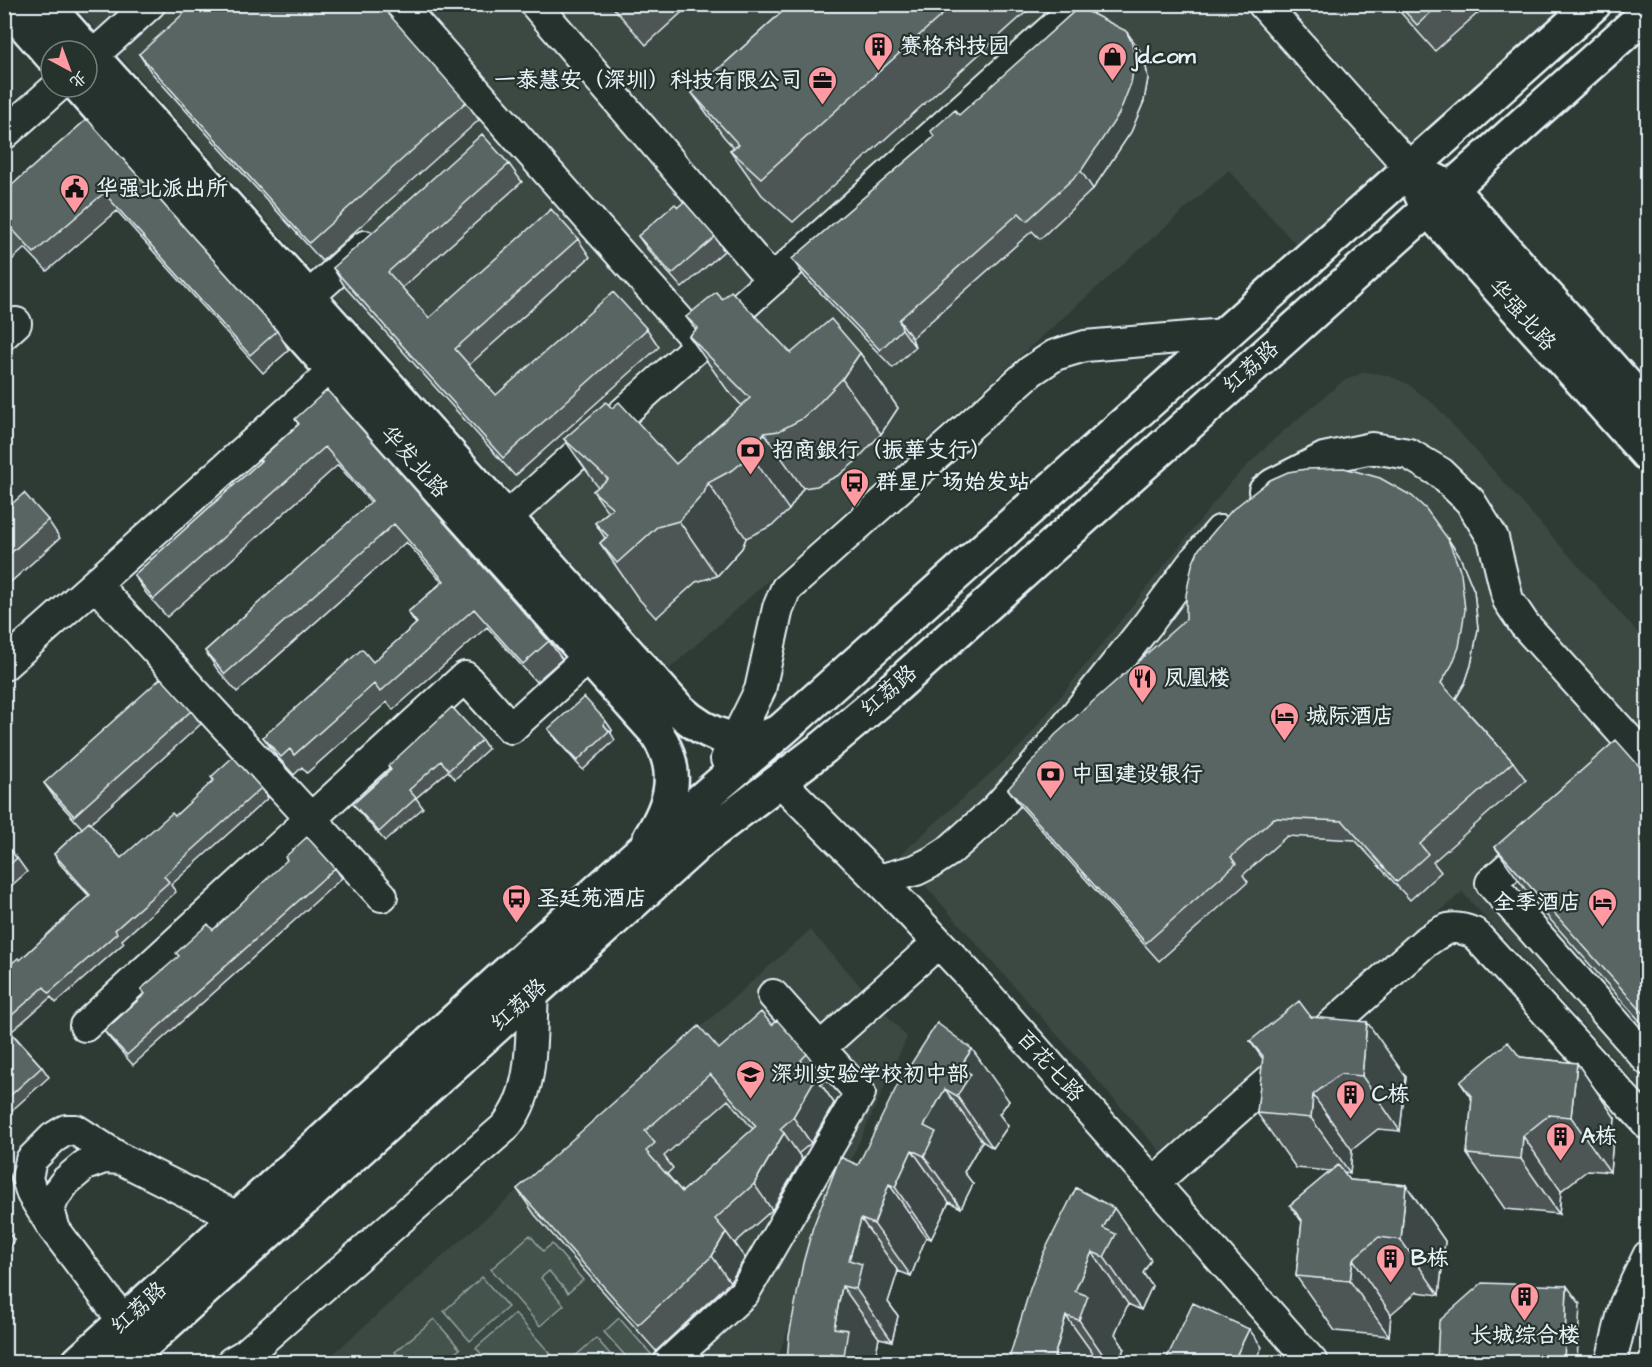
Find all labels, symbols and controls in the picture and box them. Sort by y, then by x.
building icon: 赛格科技园 [863,30,895,72]
place label: 赛格科技园 [900,31,1010,62]
north arrow [39,39,99,99]
shop icon: jd.com [1097,40,1129,82]
place label: jd.com [1131,41,1197,72]
office icon: 一泰慧安（深圳）科技有限公司 [807,64,839,106]
place label: 一泰慧安（深圳）科技有限公司 [494,65,802,96]
text: 北 [65,66,91,93]
public building icon: 华强北派出所 [59,172,91,214]
place label: 华强北派出所 [96,173,228,204]
street label: 华强北路 [1481,272,1563,358]
street label: 红荔路 [1216,333,1286,401]
street label: 华发北路 [373,419,455,505]
bank icon: 招商銀行（振華支行） [735,434,767,476]
place label: 招商銀行（振華支行） [772,435,992,466]
bus stop icon: 群星广场始发站 [839,466,871,508]
place label: 群星广场始发站 [876,467,1030,498]
street label: 红荔路 [854,658,924,724]
restaurant icon: 凤凰楼 [1127,662,1159,704]
place label: 凤凰楼 [1164,663,1230,694]
hotel icon: 城际酒店 [1269,700,1301,742]
place label: 城际酒店 [1306,701,1394,732]
bank icon: 中国建设银行 [1034,758,1066,800]
place label: 中国建设银行 [1071,759,1203,790]
bus stop icon: 圣廷苑酒店 [500,882,532,924]
place label: 圣廷苑酒店 [537,883,647,914]
hotel icon: 全季酒店 [1586,886,1618,928]
place label: 全季酒店 [1493,887,1581,918]
street label: 红荔路 [484,971,554,1039]
street label: 百花七路 [1009,1023,1091,1109]
school or university icon: 深圳实验学校初中部 [734,1058,766,1100]
place label: 深圳实验学校初中部 [771,1059,969,1090]
building icon: C栋 [1335,1078,1367,1120]
place label: C栋 [1372,1079,1410,1110]
building icon: A栋 [1544,1120,1576,1162]
place label: A栋 [1581,1121,1617,1152]
building icon: B栋 [1374,1242,1406,1284]
place label: B栋 [1411,1243,1449,1274]
street label: 红荔路 [104,1274,174,1342]
building icon: 长城综合楼 [1509,1280,1541,1322]
place label: 长城综合楼 [1470,1320,1580,1351]

